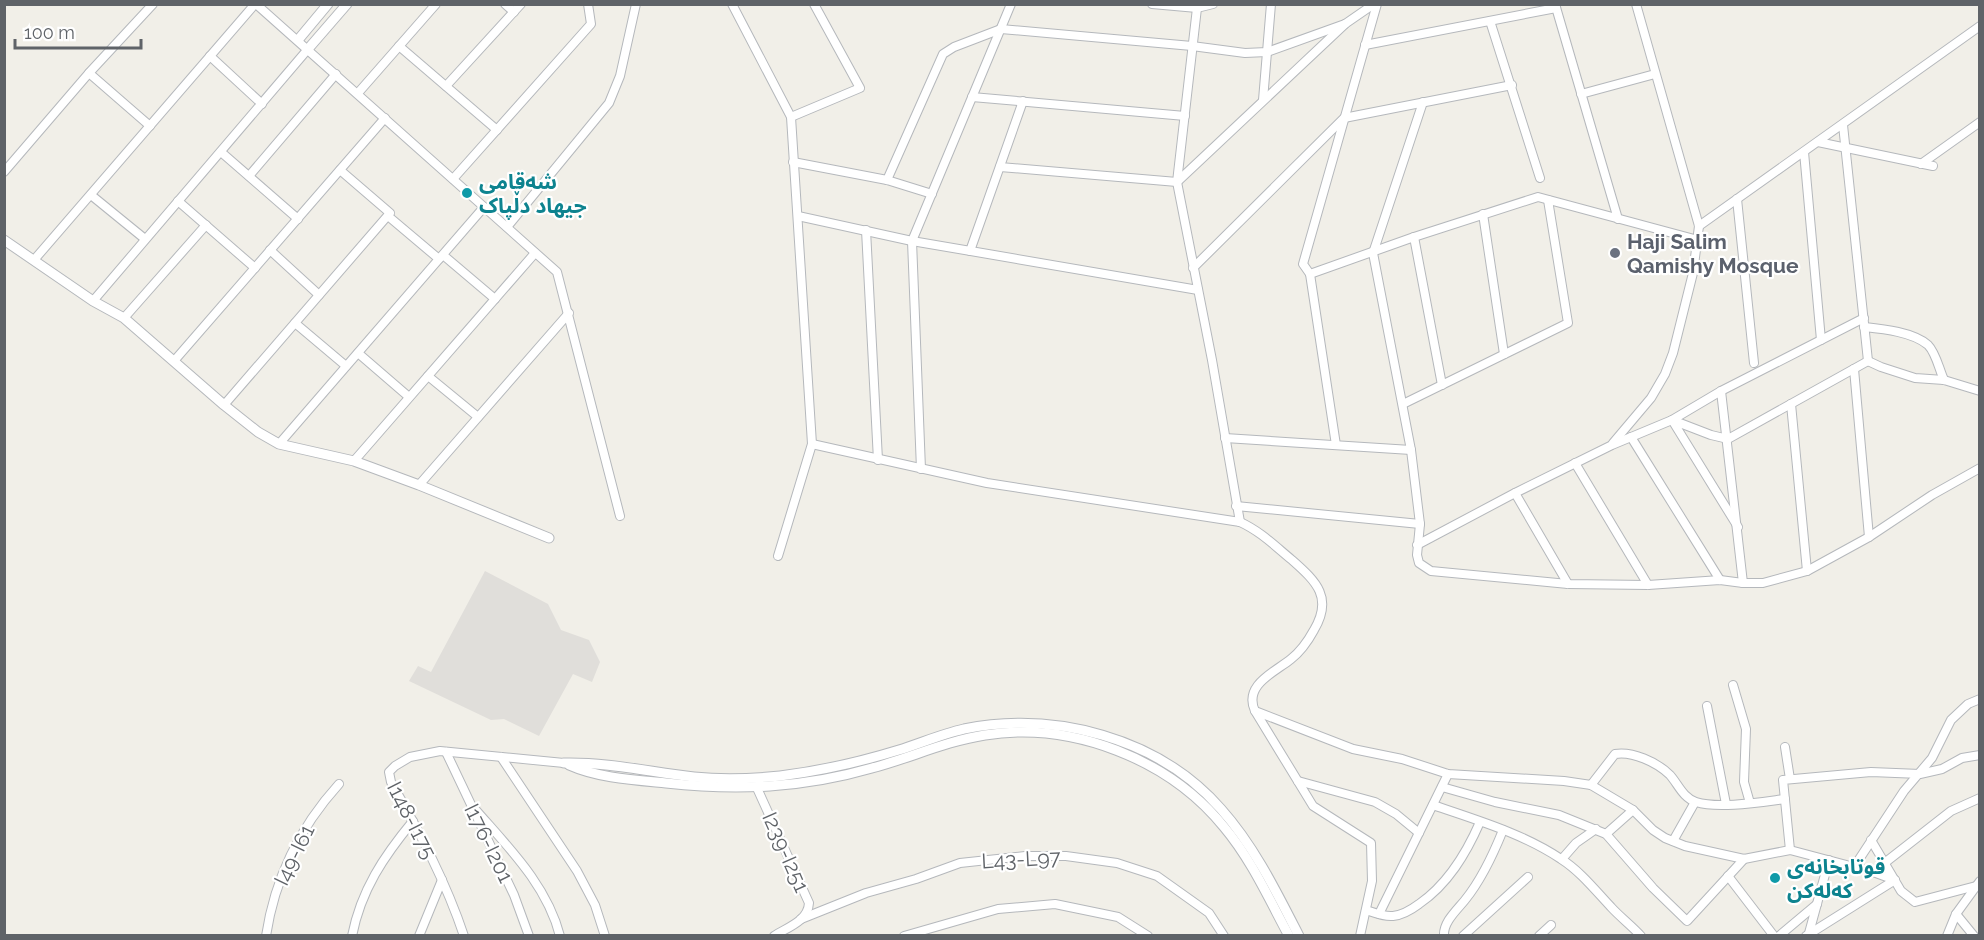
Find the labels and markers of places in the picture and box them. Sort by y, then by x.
place label: شەقامی جیهاد دڵپاک [479,169,587,219]
marker: شەقامی جیهاد دڵپاک [460,186,474,200]
place label: Haji Salim Qamishy Mosque [1627,229,1799,278]
marker: Haji Salim Qamishy Mosque [1608,246,1622,260]
place label: قوتابخانەی کەلەکن [1787,854,1885,903]
marker: قوتابخانەی کەلەکن [1768,871,1782,885]

